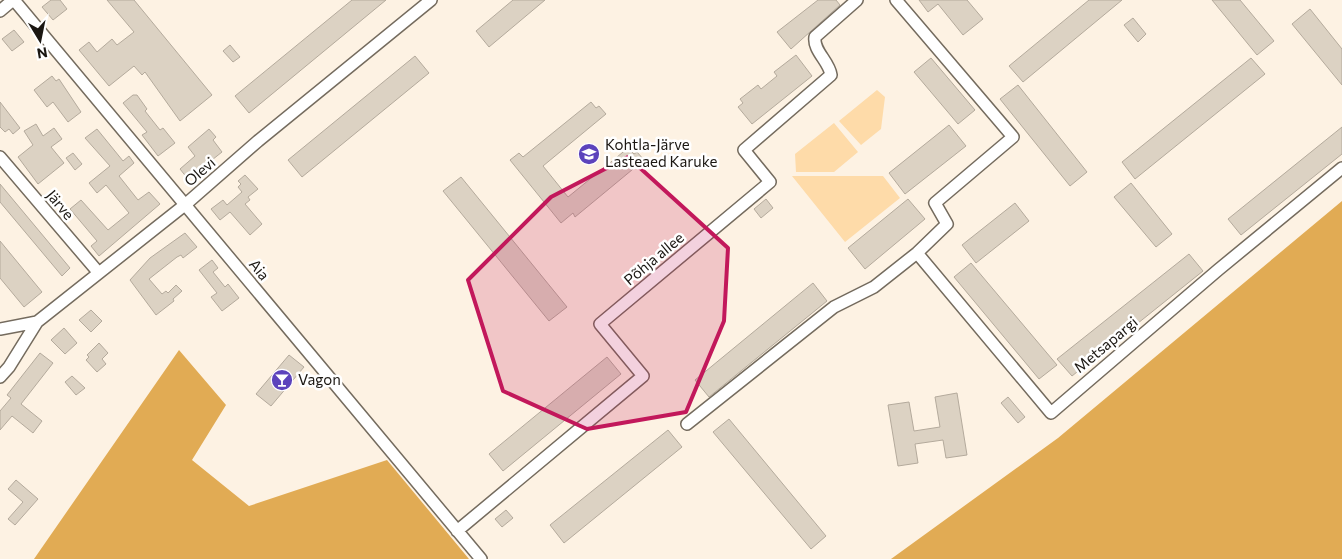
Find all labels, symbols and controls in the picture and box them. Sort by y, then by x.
north arrow [15,15,65,65]
text: N [36,44,49,63]
place label: Kohtla-Järve Lasteaed Karuke [605,135,718,170]
school or university icon: Kohtla-Järve Lasteaed Karuke [577,142,601,166]
street label: Olevi [180,153,219,190]
street label: Järve [43,186,78,223]
street label: Põhja allee [620,228,687,288]
street label: Aia [246,255,274,284]
street label: Metsapargi [1070,312,1141,376]
bar icon: Vagon [270,368,294,392]
place label: Vagon [298,370,341,388]

